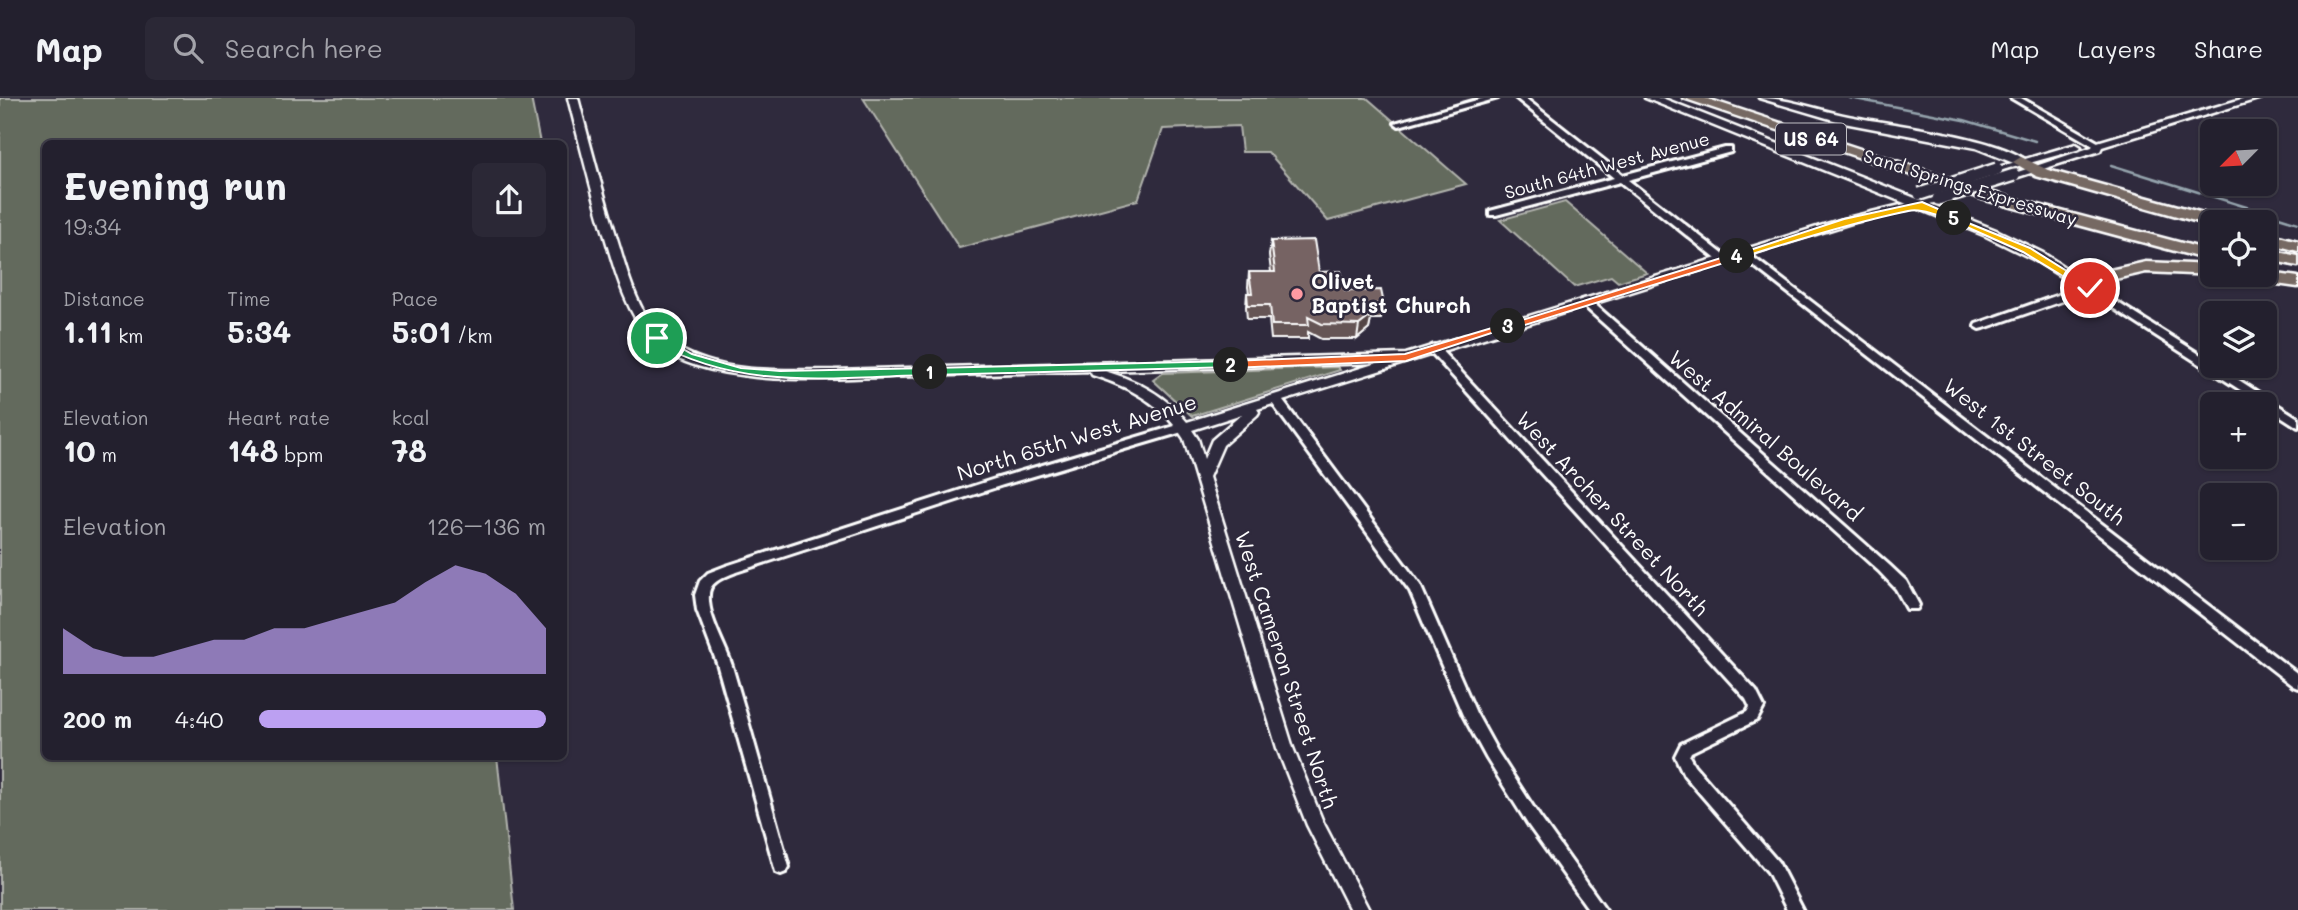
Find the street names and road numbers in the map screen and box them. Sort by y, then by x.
road number: US 64 [1776,123,1846,154]
street label: South 64th West Avenue [1502,126,1712,204]
street label: Sand Springs Expressway [1861,143,2080,231]
street label: West Admiral Boulevard [1664,343,1868,526]
street label: West 1st Street South [1939,371,2131,530]
street label: North 65th West Avenue [953,387,1200,486]
street label: West Archer Street North [1511,405,1715,621]
street label: West Cameron Street North [1230,528,1345,812]

